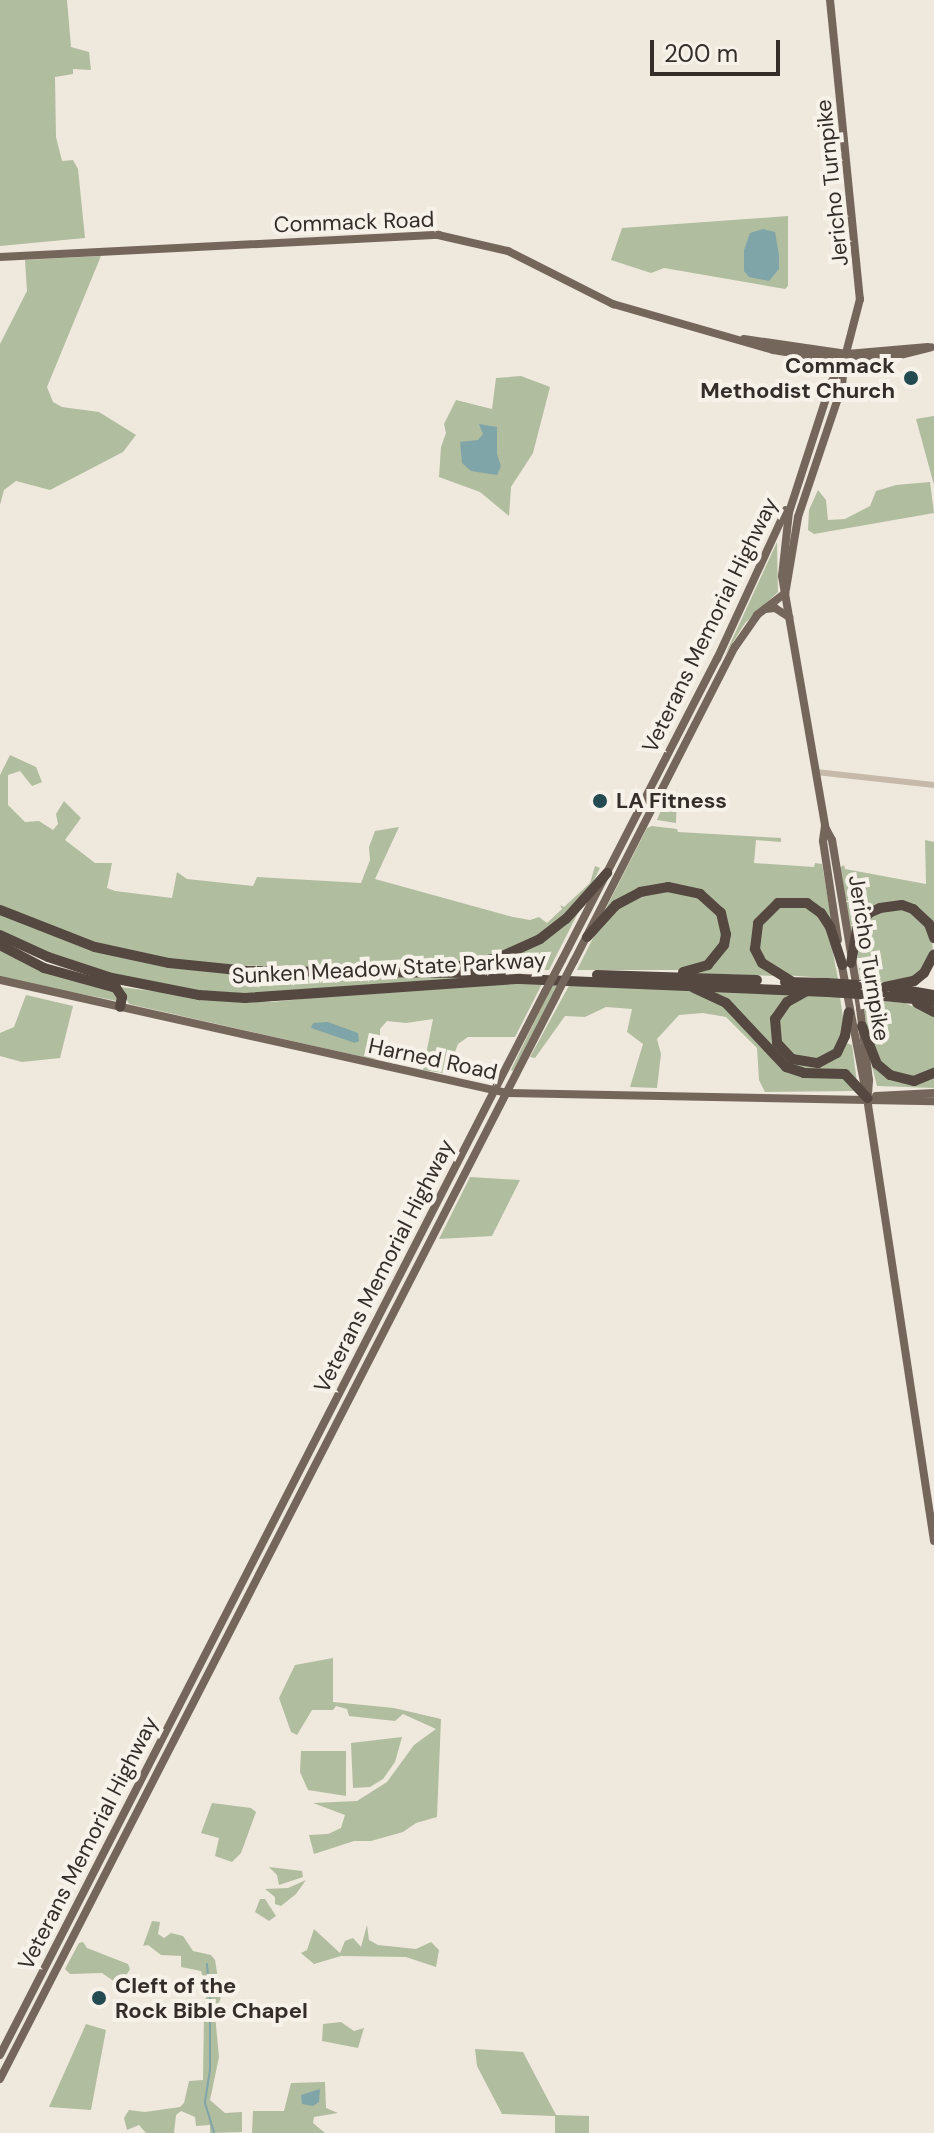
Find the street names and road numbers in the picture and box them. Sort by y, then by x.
street label: Jericho Turnpike [810,98,854,268]
street label: Commack Road [273,206,435,238]
street label: Veterans Memorial Highway [637,493,783,757]
street label: Jericho Turnpike [843,873,895,1043]
street label: Sunken Meadow State Parkway [231,947,547,989]
street label: Harned Road [366,1032,500,1086]
street label: Veterans Memorial Highway [308,1135,460,1397]
street label: Veterans Memorial Highway [12,1712,164,1974]

